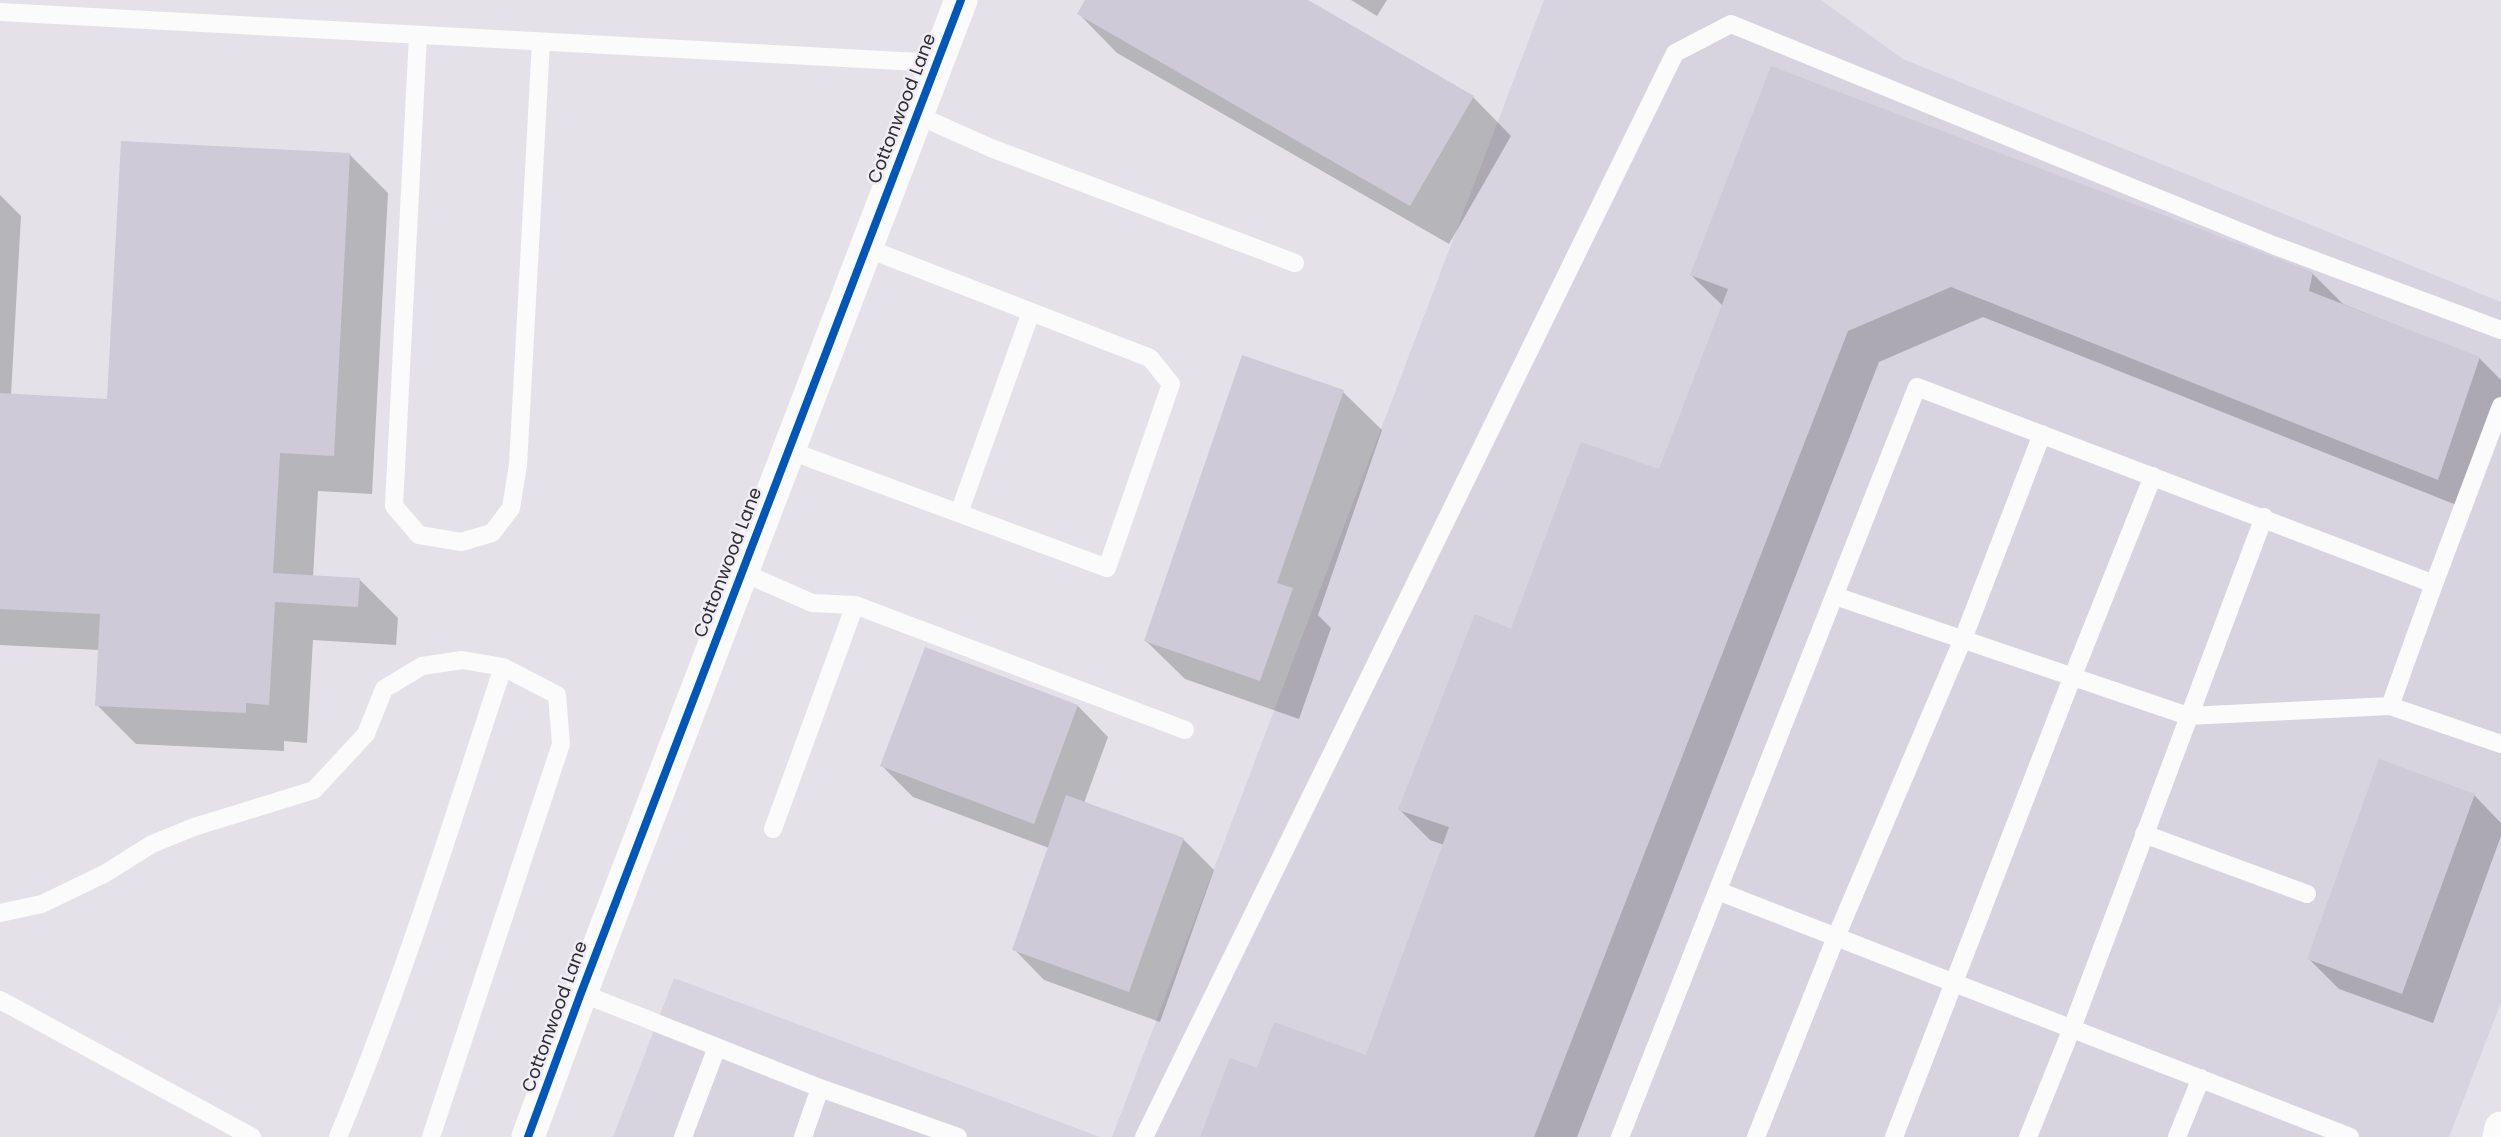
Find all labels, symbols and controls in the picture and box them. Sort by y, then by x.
street label: Cottonwood Lane [864,31,942,187]
street label: Cottonwood Lane [690,485,768,641]
street label: Cottonwood Lane [519,939,593,1095]

